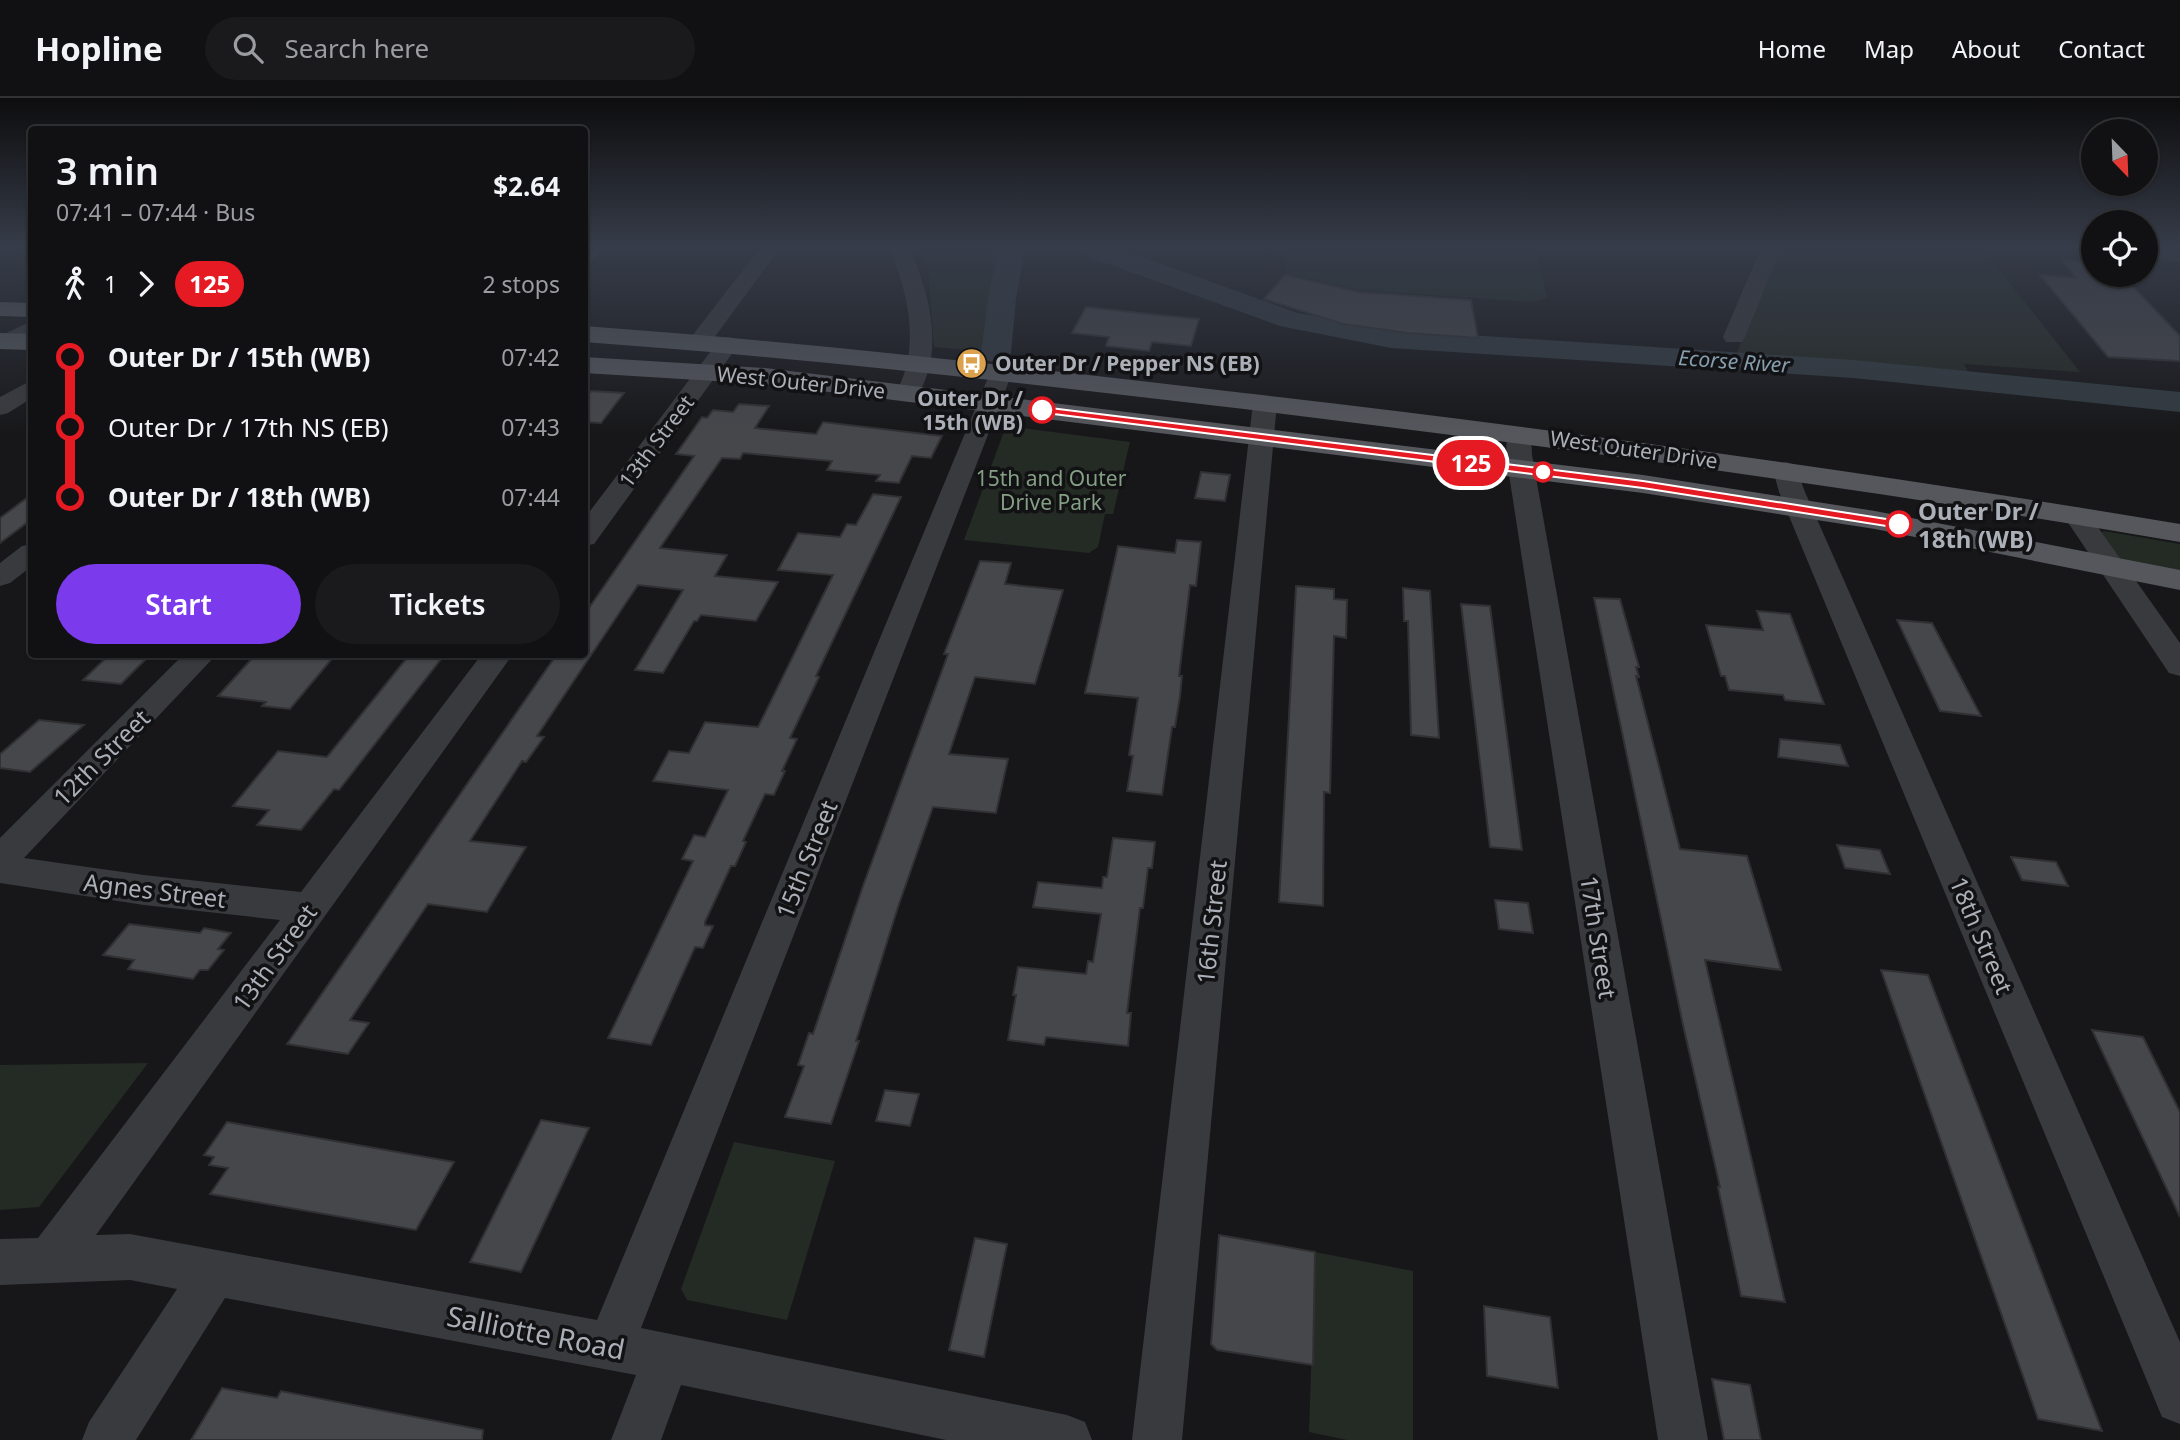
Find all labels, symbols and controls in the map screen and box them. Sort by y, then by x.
search box [205,17,695,80]
text: Hopline [35,26,163,71]
icon: search [229,29,267,67]
text: Search here [285,30,429,66]
text: Home [1758,32,1826,65]
text: Map [1864,32,1914,65]
text: About [1952,32,2020,65]
text: Contact [2058,32,2145,65]
north arrow [2081,119,2158,196]
map controls [2081,119,2158,287]
text: 3 min [56,144,159,196]
text: $2.64 [493,168,560,204]
text: 07:41 – 07:44 · Bus [56,196,255,228]
button: locate [2081,210,2158,287]
icon: walk [56,265,94,303]
icon: forward [127,265,165,303]
text: 125 [189,267,230,300]
text: 1 [104,268,117,300]
text: 2 stops [482,268,560,300]
text: Outer Dr / 15th (WB) [108,339,370,375]
text: 07:42 [501,341,560,373]
water label: Ecorse River [1677,343,1792,379]
bus stop icon: Outer Dr / Pepper NS (EB) [955,346,989,380]
place label: Outer Dr / Pepper NS (EB) [995,349,1260,377]
street label: West Outer Drive [716,359,886,405]
place label: Outer Dr / 15th (WB) [917,384,1023,436]
street label: 13th Street [612,389,700,493]
marker: Outer Dr / 15th (WB) [1029,397,1055,423]
text: Outer Dr / 17th NS (EB) [108,409,389,445]
text: 07:43 [501,411,560,443]
street label: West Outer Drive [1548,423,1720,475]
line badge: 125 [1431,440,1511,486]
text: 125 [1450,446,1492,479]
unlabelled marker [1533,462,1553,482]
park label: 15th and Outer Drive Park [976,464,1127,516]
text: Outer Dr / 18th (WB) [108,479,370,515]
text: 07:44 [501,481,560,513]
place label: Outer Dr / 18th (WB) [1918,494,2039,555]
marker: Outer Dr / 18th (WB) [1886,511,1912,537]
button: Start [56,564,301,644]
button: Tickets [315,564,560,644]
street label: 12th Street [45,701,157,813]
street label: 15th Street [767,795,845,923]
street label: 16th Street [1188,858,1234,985]
street label: Agnes Street [82,865,228,915]
street label: 18th Street [1943,871,2022,999]
street label: 17th Street [1573,873,1625,1001]
street label: 13th Street [224,897,324,1017]
street label: Salliotte Road [444,1296,628,1368]

